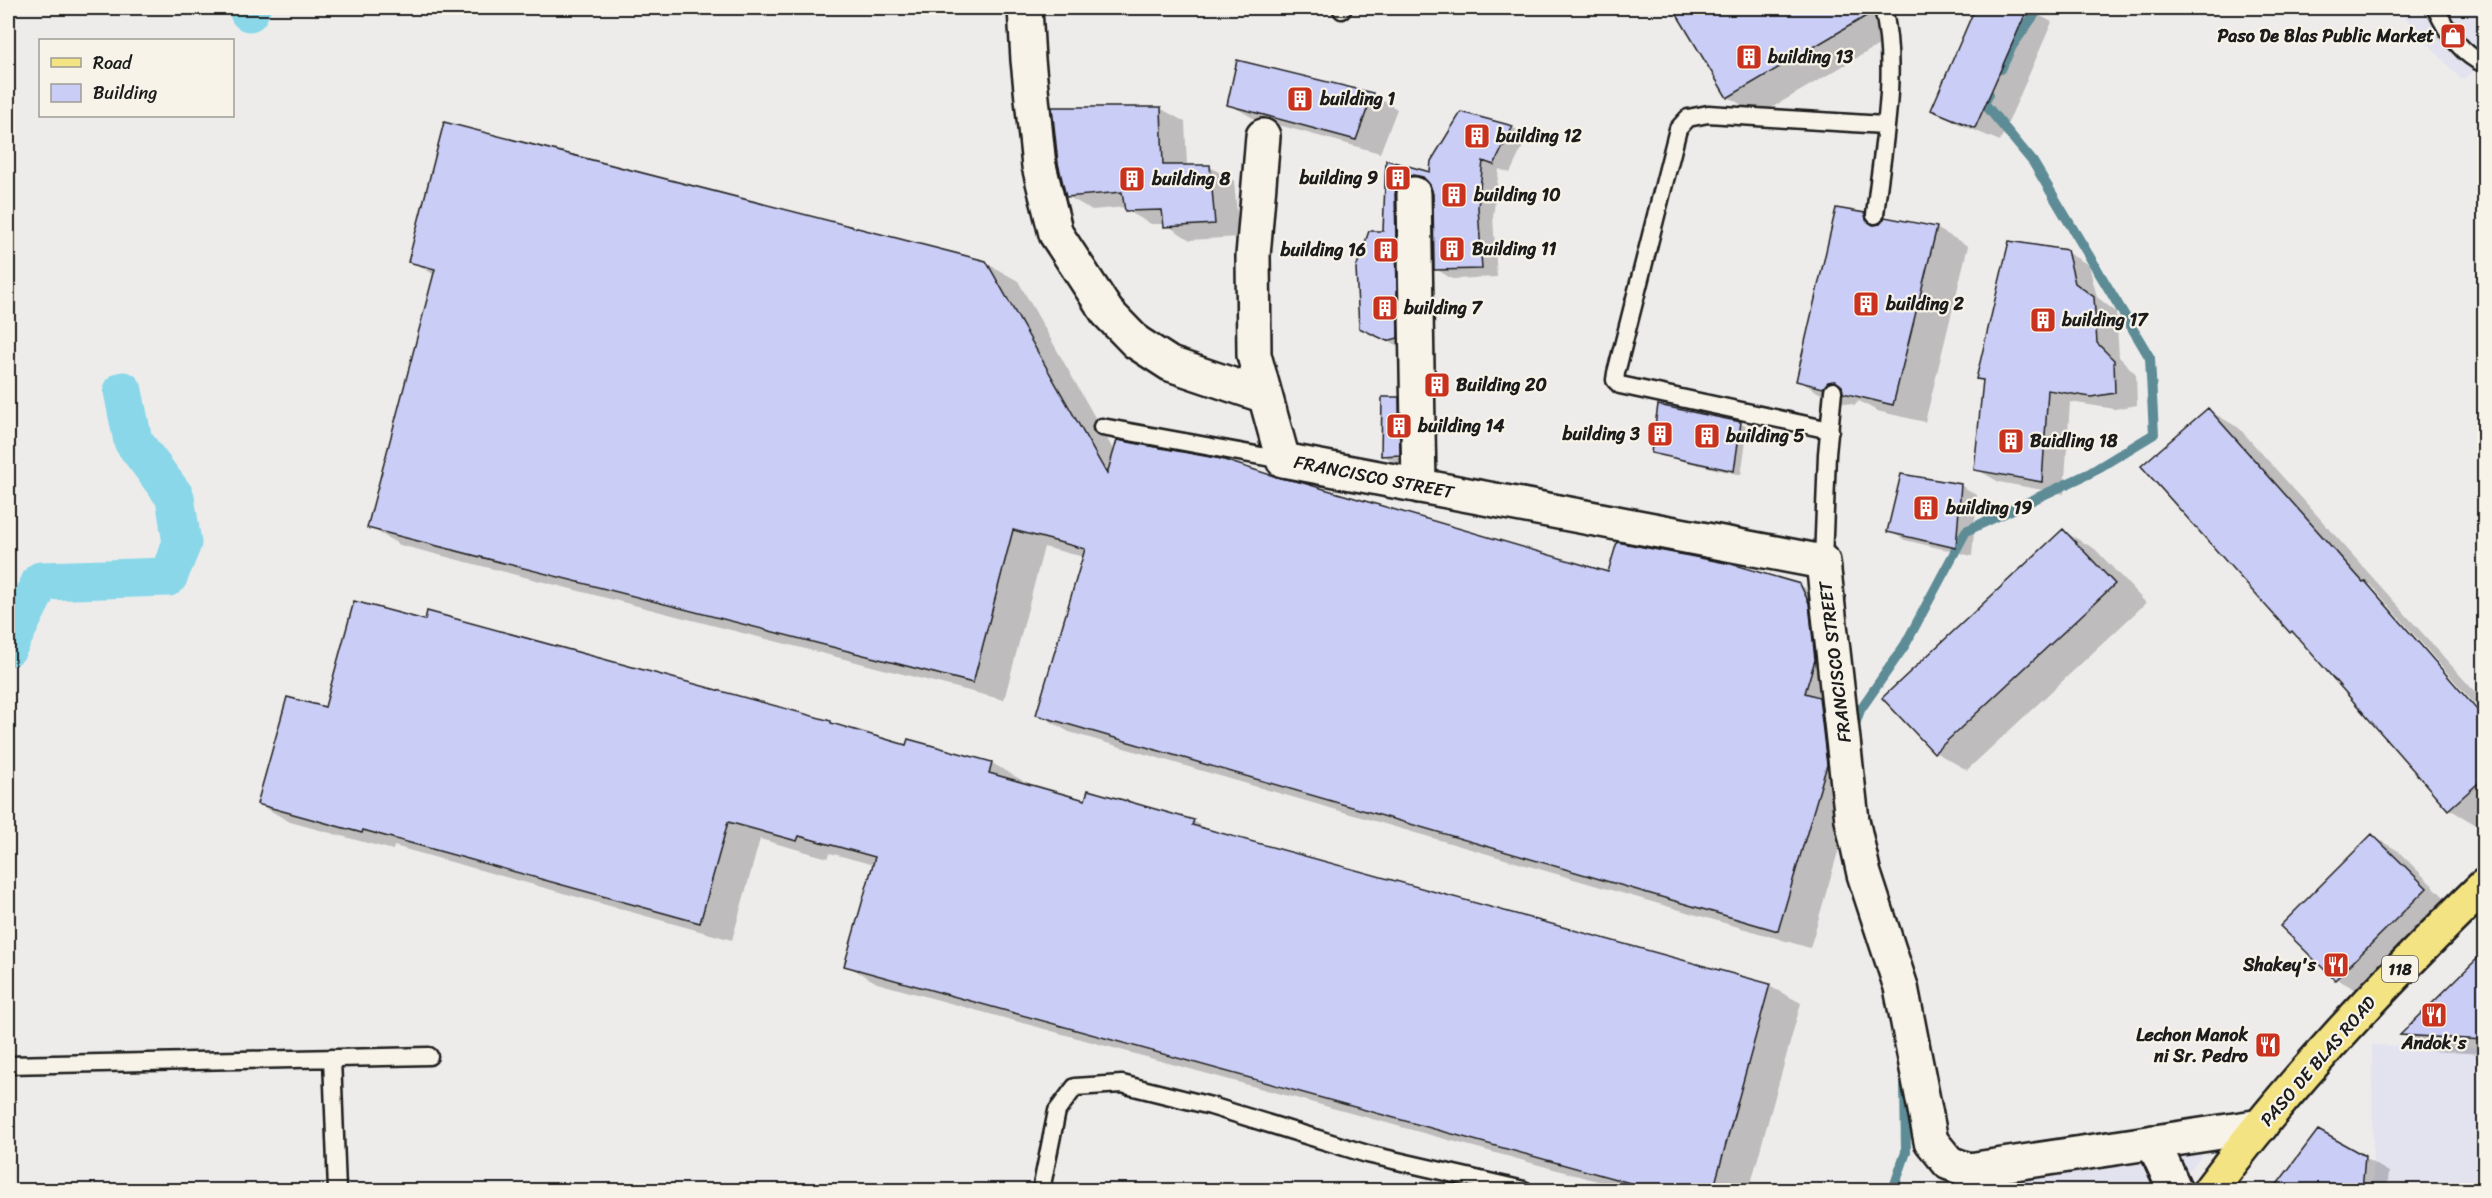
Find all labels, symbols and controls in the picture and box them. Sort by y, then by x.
place label: Paso De Blas Public Market [2217,20,2434,52]
shop icon: Paso De Blas Public Market [2438,21,2468,51]
legend [39,39,234,117]
place label: building 13 [1767,41,1853,73]
building icon: building 13 [1734,42,1764,72]
text: Road [93,47,133,79]
text: Building [93,77,157,109]
place label: building 1 [1319,83,1396,115]
building icon: building 1 [1285,84,1315,114]
place label: building 12 [1495,120,1582,152]
building icon: building 12 [1462,121,1492,151]
place label: building 9 [1298,162,1378,194]
place label: building 8 [1151,163,1231,195]
building icon: building 9 [1383,163,1413,193]
building icon: building 8 [1117,164,1147,194]
place label: building 10 [1473,179,1561,211]
building icon: building 10 [1439,180,1469,210]
place label: Building 11 [1472,233,1557,265]
place label: building 16 [1280,234,1366,266]
building icon: Building 11 [1437,234,1467,264]
building icon: building 16 [1371,235,1401,265]
place label: building 2 [1885,288,1965,320]
building icon: building 2 [1851,289,1881,319]
place label: building 7 [1403,292,1484,324]
building icon: building 7 [1370,293,1400,323]
place label: building 17 [2061,304,2149,336]
building icon: building 17 [2028,305,2058,335]
place label: Building 20 [1456,369,1547,401]
building icon: Building 20 [1422,370,1452,400]
place label: building 14 [1417,410,1505,442]
building icon: building 14 [1384,411,1414,441]
place label: building 3 [1562,418,1640,450]
building icon: building 3 [1645,419,1675,449]
place label: building 5 [1725,420,1805,452]
building icon: building 5 [1692,421,1722,451]
place label: Buidling 18 [2030,425,2118,457]
building icon: Buidling 18 [1996,426,2026,456]
street label: FRANCISCO STREET [1291,446,1458,508]
place label: building 19 [1945,492,2032,524]
building icon: building 19 [1911,493,1941,523]
street label: FRANCISCO STREET [1809,579,1861,744]
place label: Shakey's [2242,949,2317,981]
restaurant icon: Shakey's [2321,950,2351,980]
road number: 118 [2382,956,2418,982]
street label: PASO DE BLAS ROAD [2252,988,2384,1134]
restaurant icon: Andok's [2419,1000,2449,1030]
place label: Lechon Manok ni Sr. Pedro [2136,1019,2249,1072]
place label: Andok's [2401,1027,2467,1059]
restaurant icon: Lechon Manok ni Sr. Pedro [2253,1030,2283,1060]

